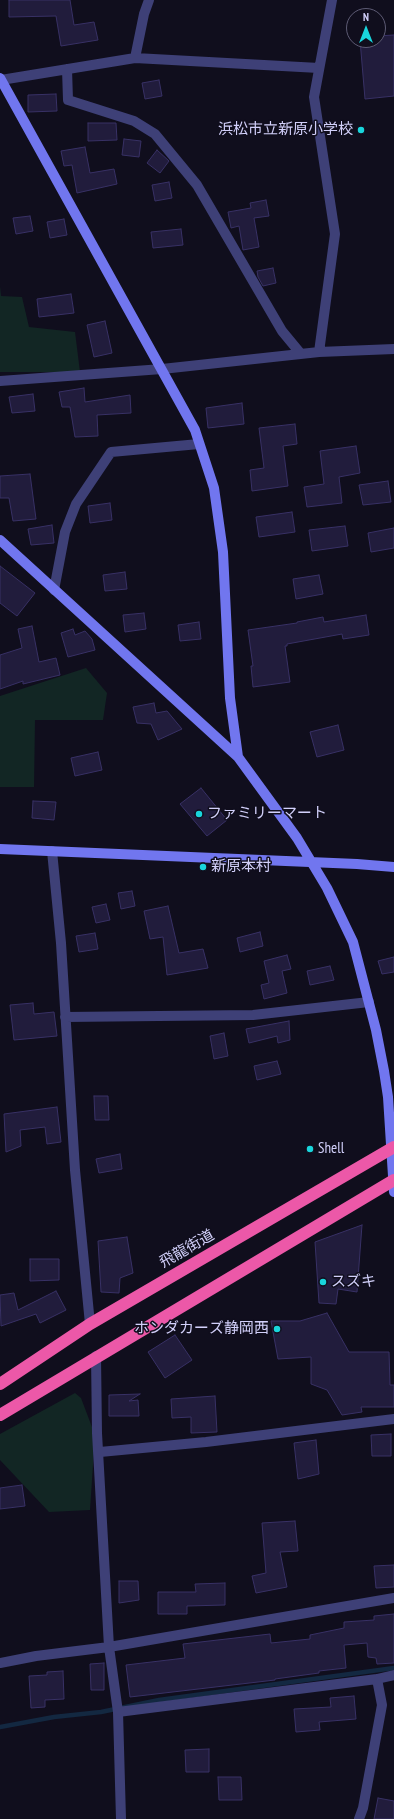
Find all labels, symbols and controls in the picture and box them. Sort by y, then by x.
north arrow [346,8,386,48]
text: N [363,10,369,24]
place label: 浜松市立新原小学校 [218,121,353,139]
marker: 浜松市立新原小学校 [356,125,366,135]
place label: ファミリーマート [207,805,327,823]
marker: ファミリーマート [194,809,204,819]
place label: 新原本村 [211,858,271,876]
marker: 新原本村 [198,862,208,872]
place label: Shell [318,1140,344,1158]
marker: Shell [305,1144,315,1154]
street label: 飛龍街道 [157,1226,217,1272]
place label: スズキ [331,1273,376,1291]
marker: スズキ [318,1277,328,1287]
place label: ホンダカーズ静岡西 [134,1320,269,1338]
marker: ホンダカーズ静岡西 [272,1324,282,1334]

